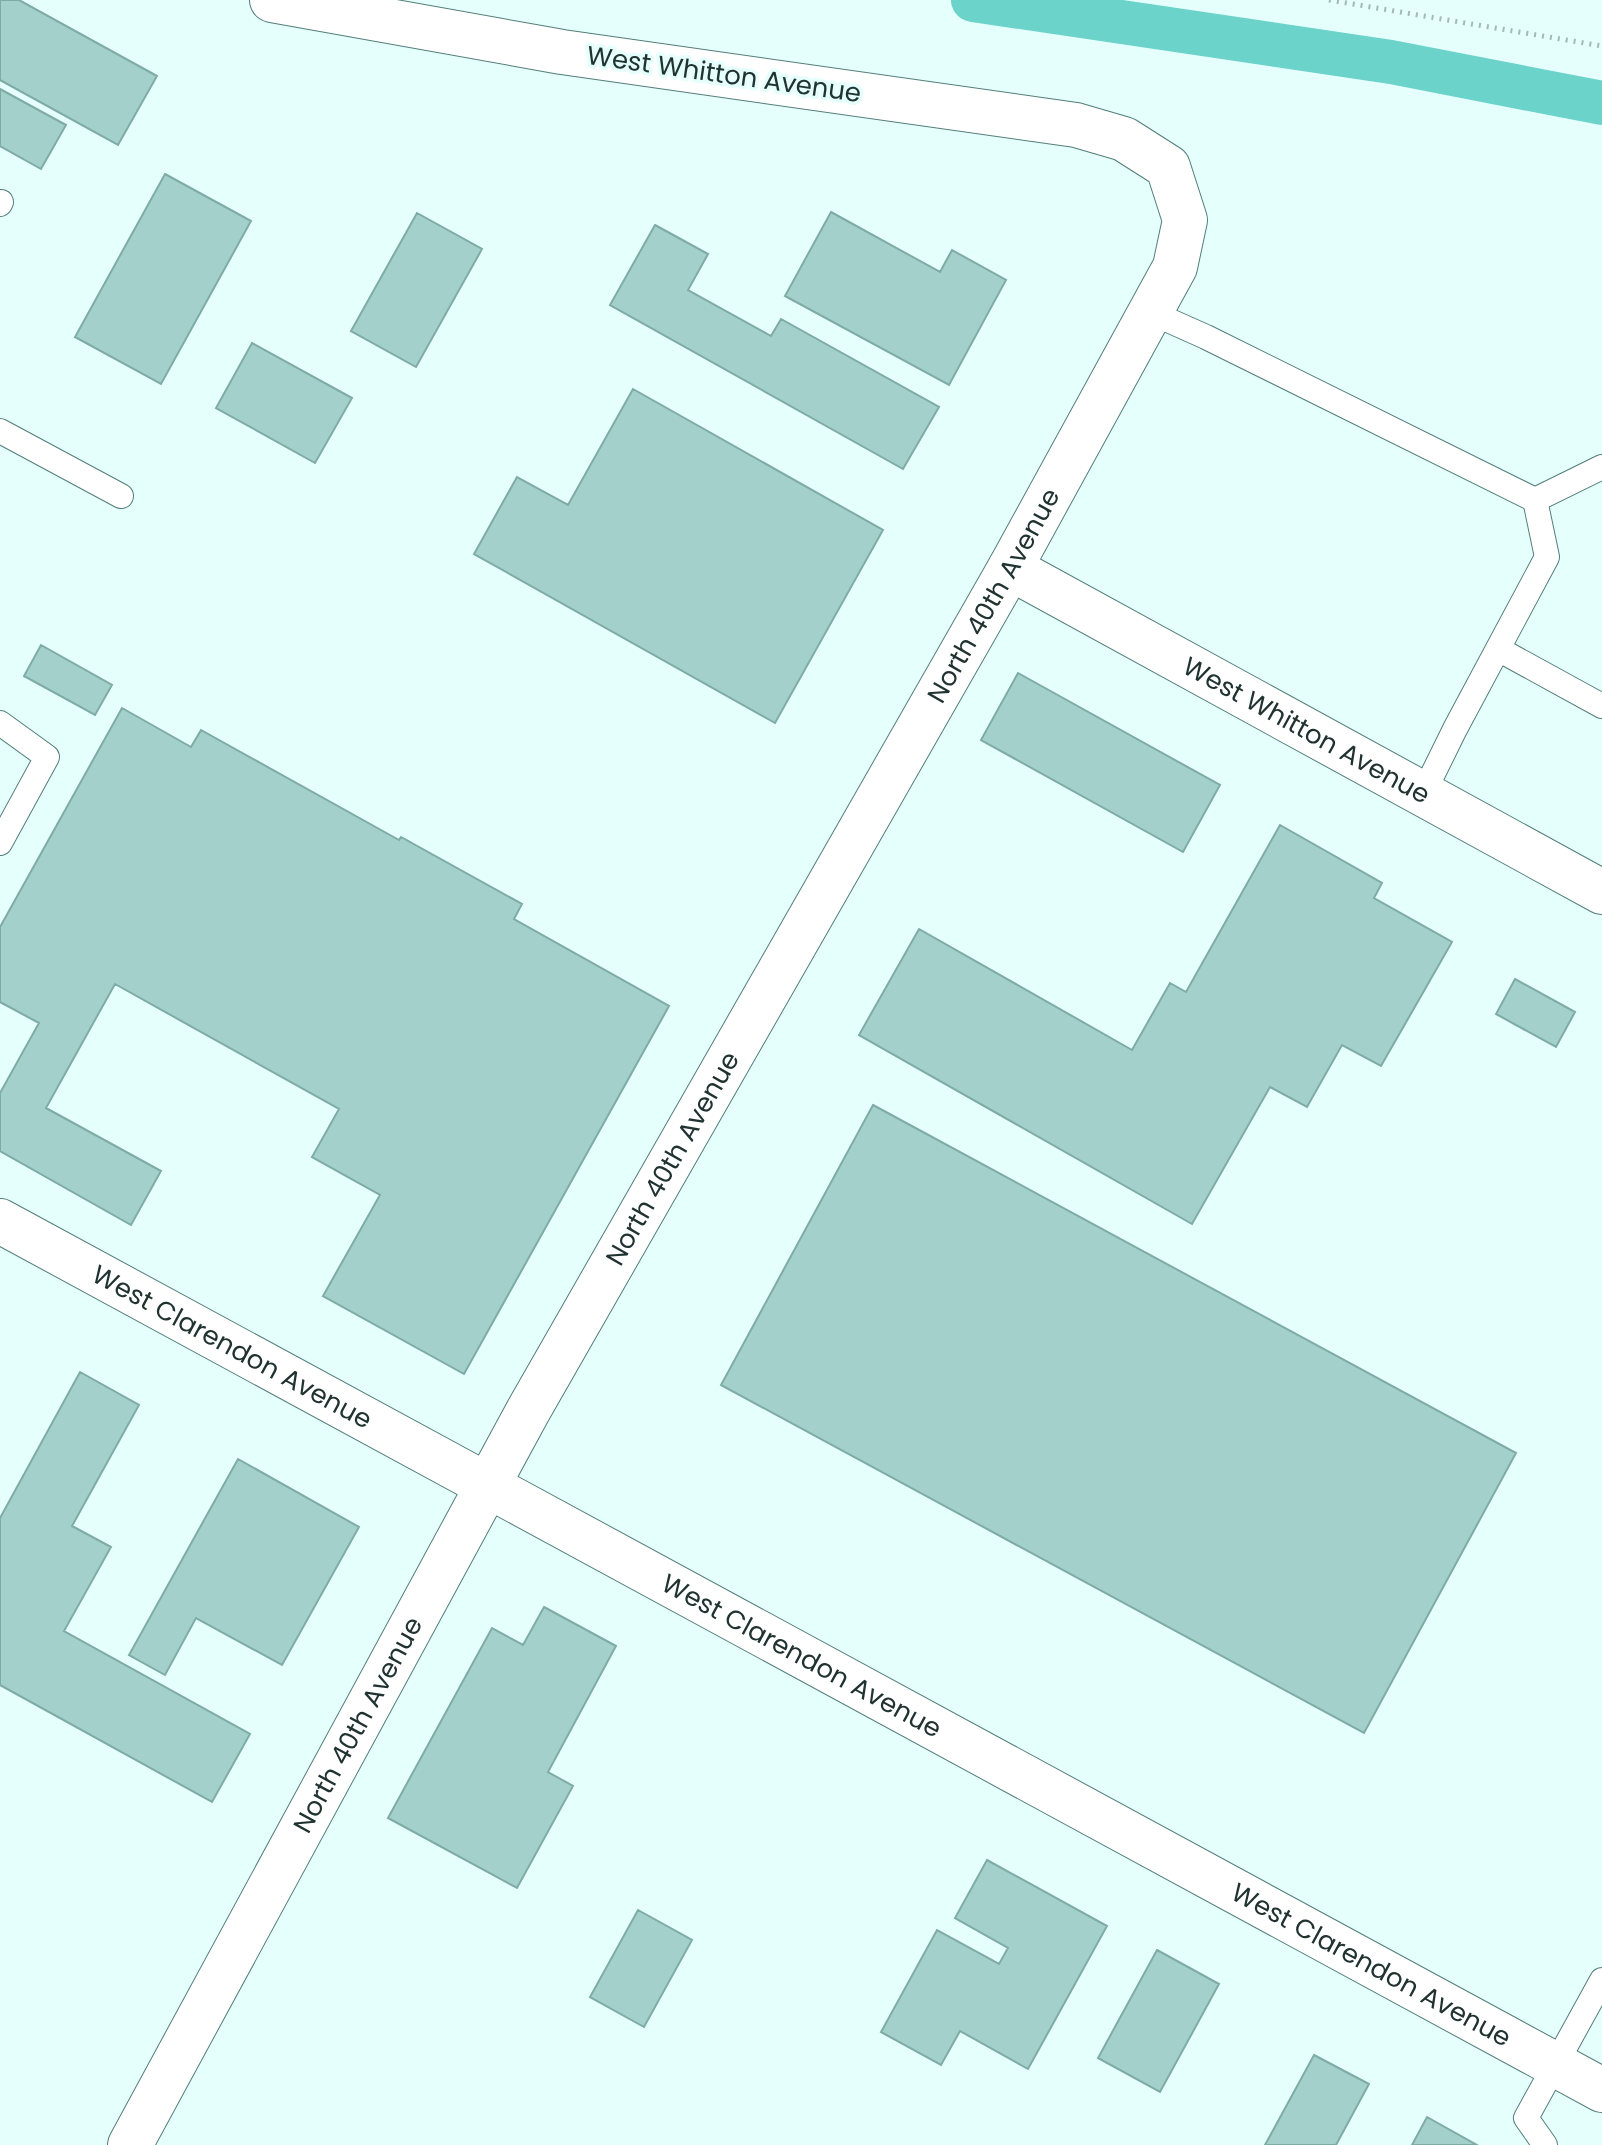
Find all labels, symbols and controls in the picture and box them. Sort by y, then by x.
street label: West Whitton Avenue [585,37,863,111]
street label: North 40th Avenue [919,482,1068,709]
street label: West Whitton Avenue [1176,648,1437,813]
street label: North 40th Avenue [597,1045,748,1272]
street label: West Clarendon Avenue [86,1256,378,1437]
street label: West Clarendon Avenue [655,1565,948,1746]
street label: North 40th Avenue [285,1610,431,1839]
street label: West Clarendon Avenue [1225,1874,1518,2055]

